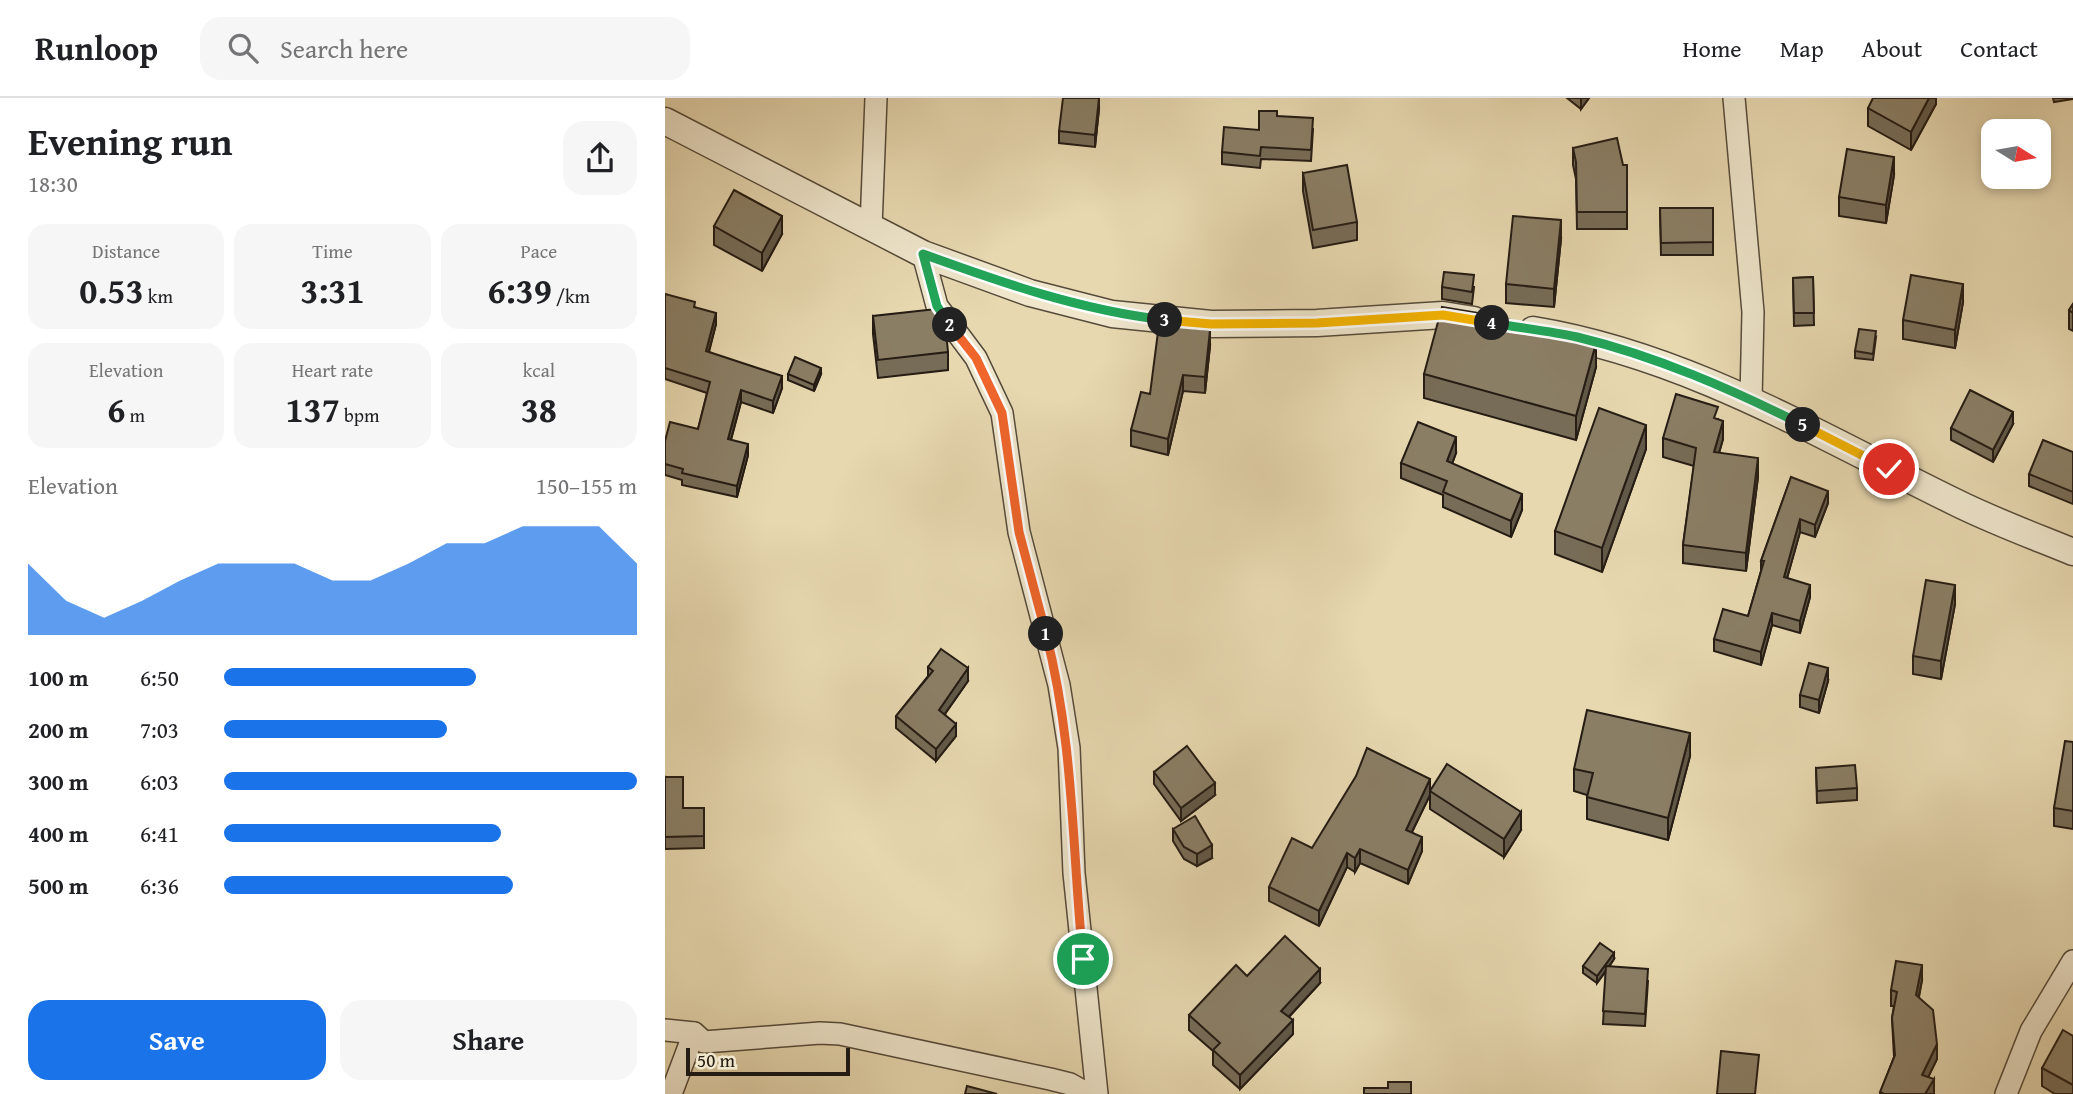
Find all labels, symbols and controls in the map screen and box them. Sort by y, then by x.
search box [200,17,690,80]
text: Runloop [35,24,158,72]
icon: search [224,29,262,67]
text: Search here [280,29,408,68]
text: Home [1683,31,1742,66]
text: Map [1780,31,1824,66]
text: About [1862,31,1922,66]
text: Contact [1960,31,2038,66]
text: Evening run [28,113,232,169]
north arrow [1981,119,2051,189]
map controls [1981,119,2051,189]
button: share [563,121,637,195]
text: 18:30 [28,167,78,200]
text: Distance [92,237,160,265]
text: Time [312,237,353,265]
text: Pace [521,237,557,265]
text: 0.53 [79,265,144,316]
text: 3:31 [300,265,365,316]
text: 6:39 [488,265,552,316]
text: km [144,282,173,310]
text: /km [552,282,590,310]
pin: 3 [1147,302,1183,338]
text: 3 [1160,305,1169,333]
pin: 4 [1475,306,1509,341]
pin: 2 [933,308,967,342]
text: 4 [1487,308,1496,336]
text: 2 [945,310,954,338]
text: Elevation [89,356,163,384]
text: Heart rate [292,356,373,384]
text: kcal [523,356,555,384]
text: 6 [107,384,125,435]
text: 137 [285,384,340,435]
text: 38 [521,384,557,435]
text: m [125,401,145,429]
text: bpm [340,401,380,429]
pin: 5 [1785,408,1821,442]
text: 5 [1798,410,1807,438]
pin [1859,439,1919,499]
icon: check [1870,450,1908,488]
text: Elevation [28,469,118,502]
text: 150–155 m [536,469,637,502]
pin: 1 [1029,616,1063,652]
text: 1 [1041,619,1050,647]
text: 100 m [28,661,89,694]
text: 6:50 [140,661,179,694]
text: 200 m [28,713,89,746]
text: 7:03 [140,713,179,746]
text: 300 m [28,765,89,798]
text: 6:03 [140,765,179,798]
text: 400 m [28,817,89,850]
text: 6:41 [140,817,179,850]
text: 500 m [28,869,89,902]
text: 6:36 [140,869,179,902]
pin [1053,929,1113,989]
icon: arrive [1064,940,1102,978]
button: Save [28,1000,326,1080]
button: Share [340,1000,637,1080]
scale bar [686,1045,851,1077]
text: 50 m [697,1046,735,1074]

